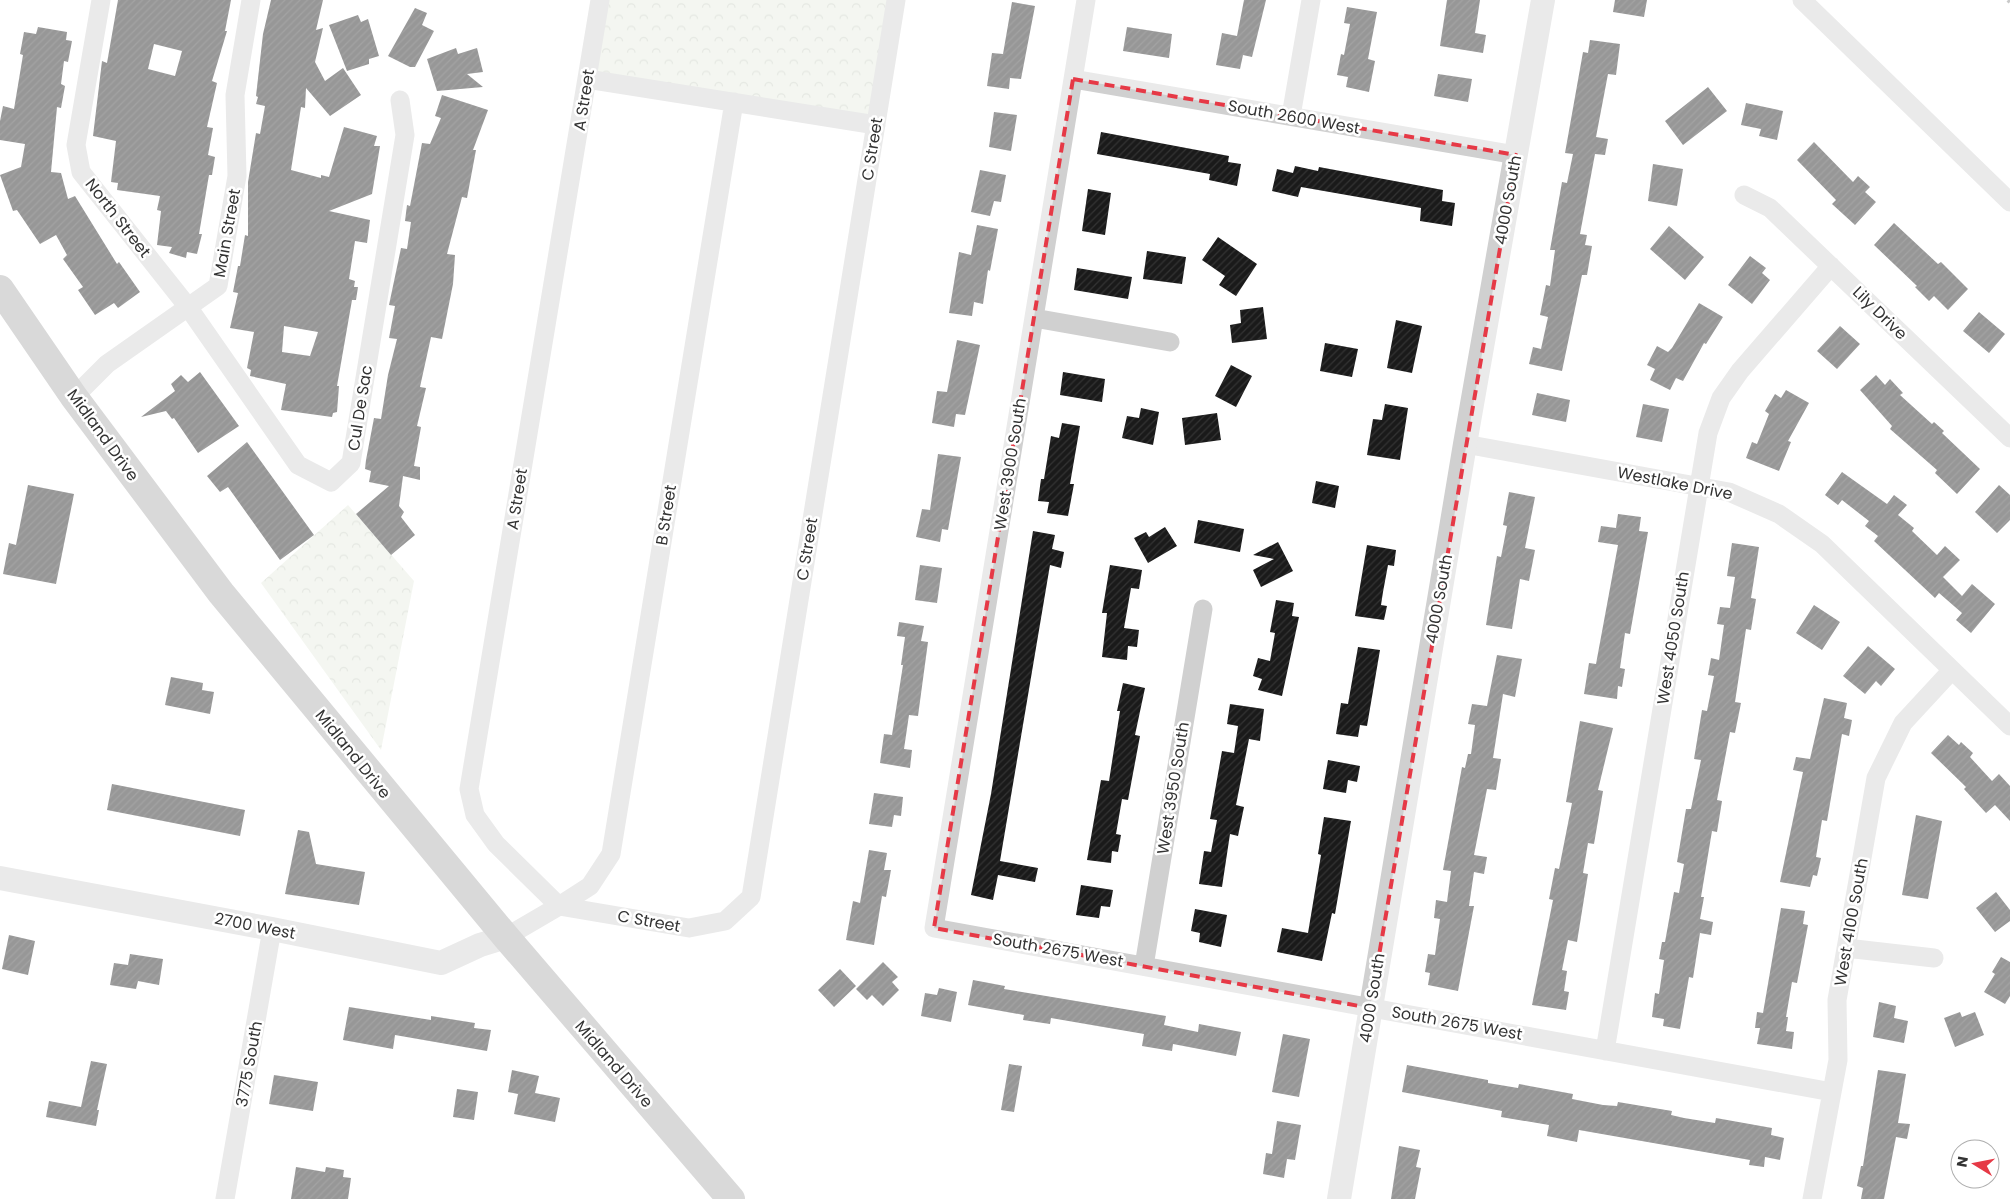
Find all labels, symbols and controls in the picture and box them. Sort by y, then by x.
street label: A Street [568,67,600,132]
street label: South 2600 West [1226,94,1362,140]
street label: C Street [856,116,888,182]
street label: 4000 South [1489,153,1527,247]
street label: North Street [80,174,156,263]
street label: Main Street [208,187,246,279]
street label: Lily Drive [1847,281,1913,345]
street label: Cul De Sac [342,363,378,452]
street label: Midland Drive [62,384,144,486]
street label: West 3900 South [988,396,1032,532]
street label: Westlake Drive [1615,461,1735,505]
street label: A Street [501,466,533,531]
street label: B Street [650,483,682,547]
street label: C Street [791,516,823,582]
street label: 4000 South [1420,552,1458,646]
street label: West 4050 South [1651,570,1695,706]
street label: Midland Drive [310,705,396,804]
street label: West 3950 South [1151,720,1195,856]
street label: West 4100 South [1828,856,1874,988]
street label: C Street [616,904,682,938]
street label: 2700 West [213,907,298,945]
street label: South 2675 West [991,927,1125,973]
street label: 4000 South [1354,952,1390,1044]
street label: South 2675 West [1390,1000,1524,1046]
street label: Midland Drive [570,1015,658,1113]
street label: 3775 South [230,1019,268,1109]
north arrow [1950,1139,2000,1189]
text: N [1951,1155,1973,1169]

